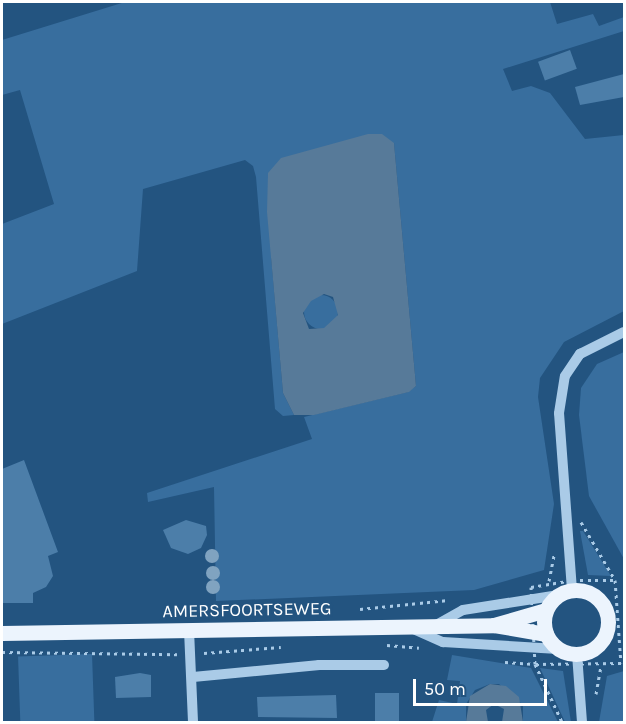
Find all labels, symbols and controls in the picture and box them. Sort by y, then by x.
street label: AMERSFOORTSEWEG [162,598,332,622]
scale bar [416,667,550,705]
text: 50 m [424,678,466,700]

